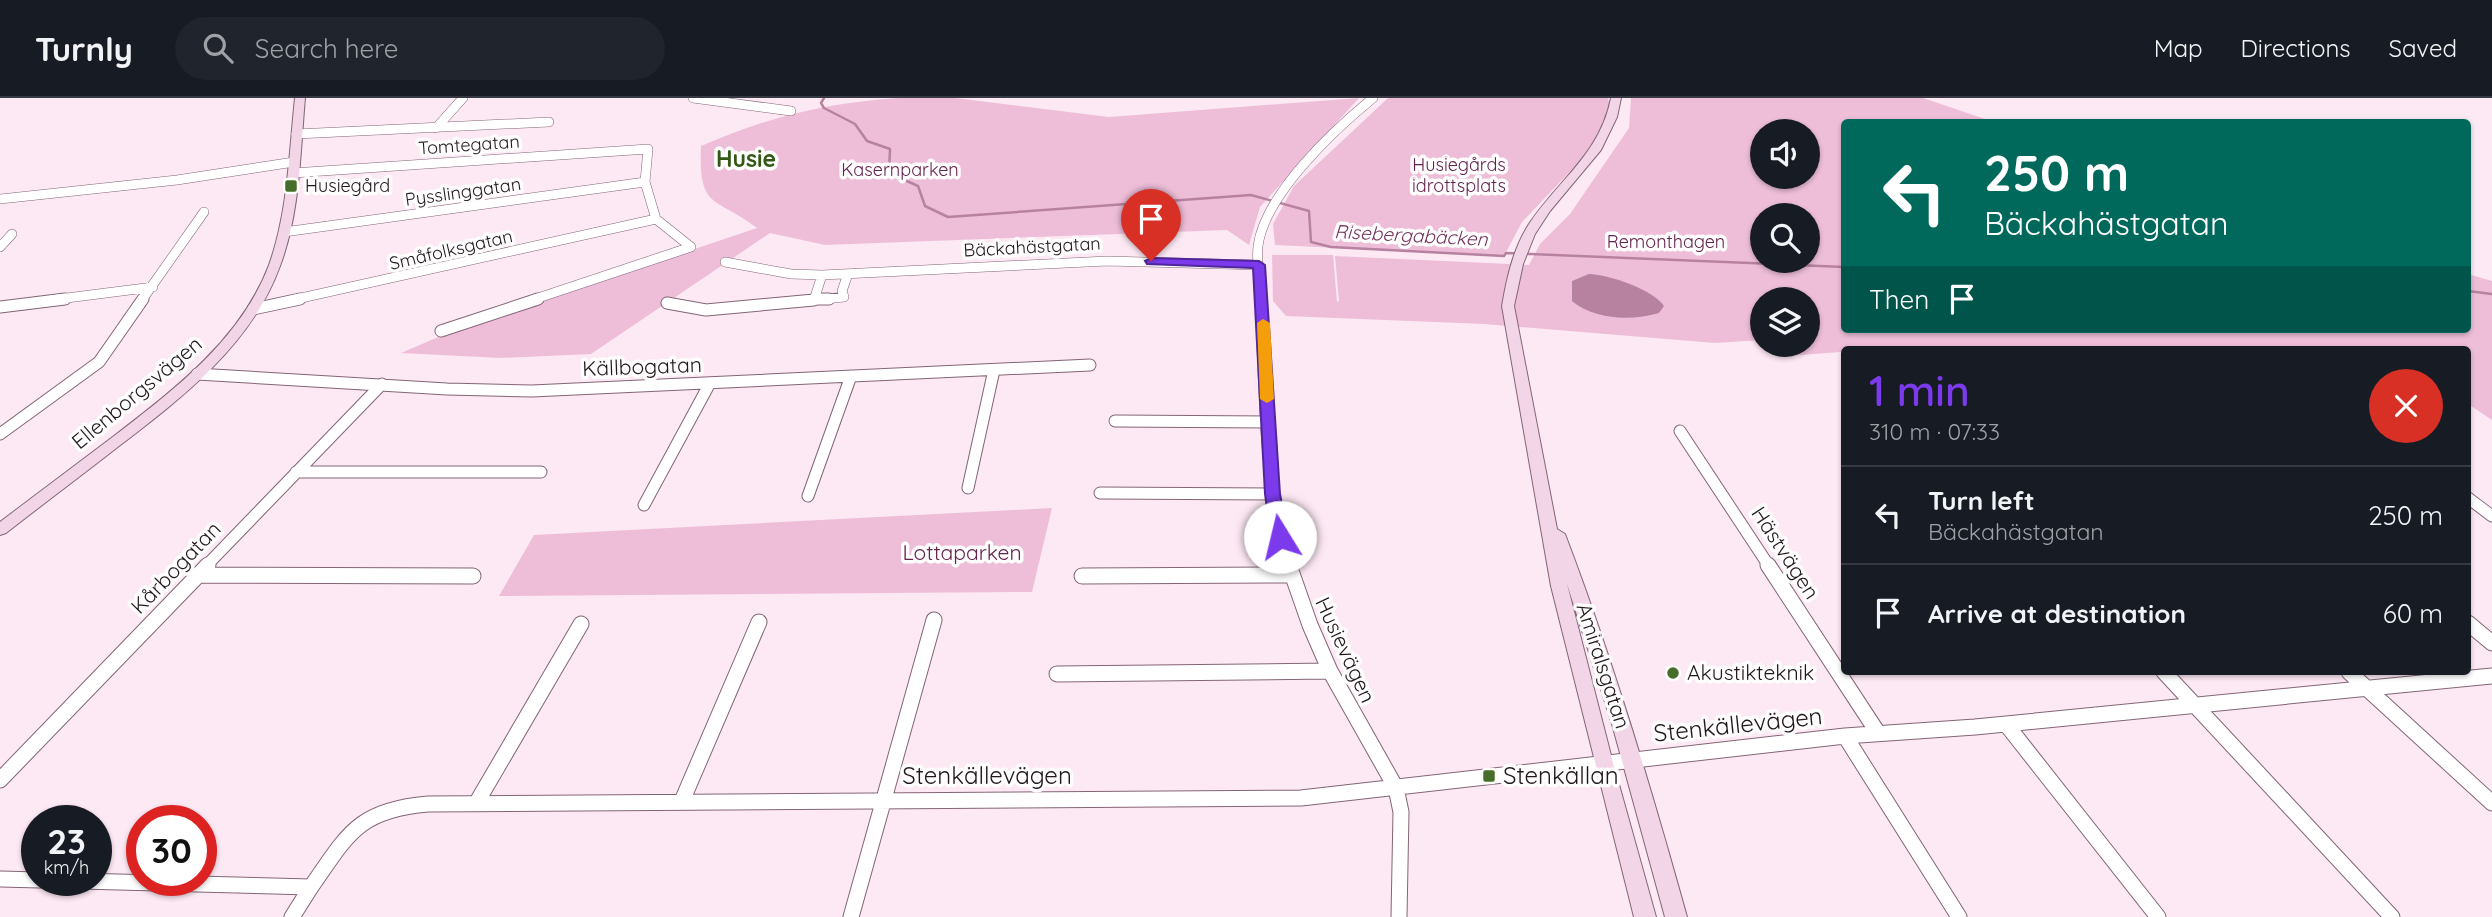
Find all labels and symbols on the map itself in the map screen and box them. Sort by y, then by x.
street label: Tomtegatan [418,129,520,160]
district label: Husie [716,144,776,173]
park label: Husiegårds idrottsplats [1412,153,1506,197]
park label: Kasernparken [841,158,959,181]
street label: Pysslinggatan [403,172,522,211]
place label: Husiegård [305,174,390,197]
marker: Husiegård [283,178,299,194]
pin [1121,189,1181,261]
water label: Risebergabäcken [1334,219,1489,251]
street label: Småfolksgatan [387,224,515,275]
park label: Remonthagen [1607,230,1725,253]
street label: Bäckahästgatan [963,231,1101,262]
street label: Ellenborgsvägen [66,330,207,454]
street label: Källbogatan [582,351,702,381]
position arrow [1243,500,1317,574]
street label: Hästvägen [1746,501,1825,604]
street label: Kårbogatan [125,516,226,619]
park label: Lottaparken [902,539,1022,565]
street label: Husievägen [1310,593,1382,707]
street label: Amiralsgatan [1571,600,1636,732]
place label: Akustikteknik [1687,659,1814,685]
marker: Akustikteknik [1665,665,1681,681]
street label: Stenkällevägen [1652,700,1824,748]
street label: Stenkällevägen [902,760,1072,790]
place label: Stenkällan [1503,760,1619,790]
marker: Stenkällan [1481,768,1497,784]
speed limit sign: 30 [126,805,217,896]

